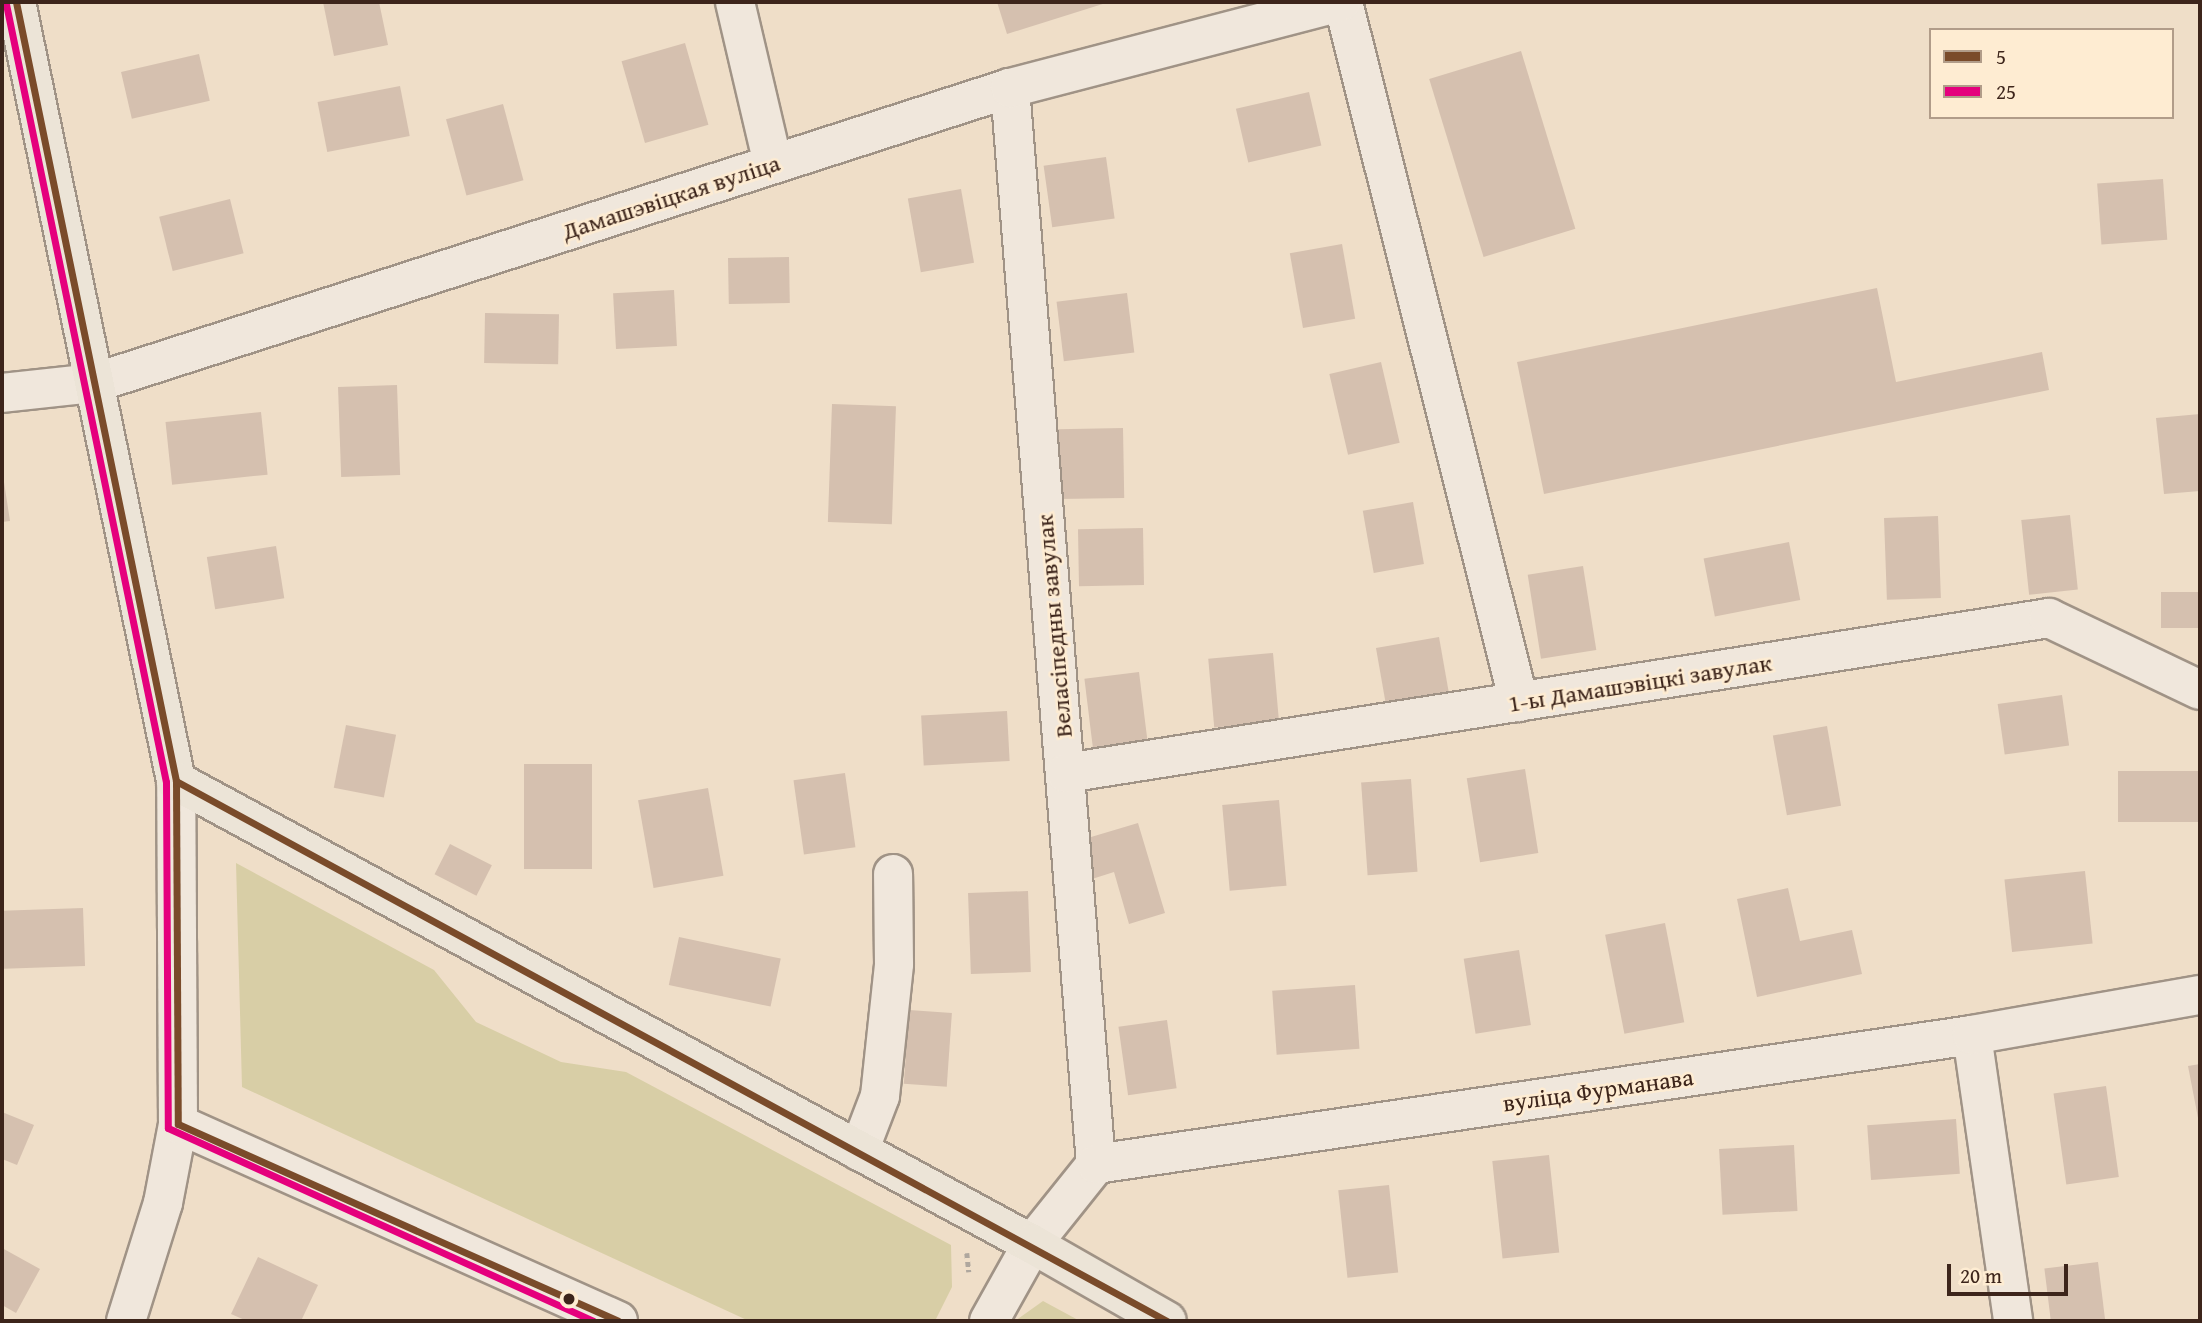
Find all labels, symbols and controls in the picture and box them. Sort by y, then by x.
legend [1929,28,2174,119]
text: 5 [1996,41,2006,72]
text: 25 [1996,76,2016,107]
street label: Дамашэвіцкая вуліца [558,148,784,246]
street label: Веласіпедны завулак [1030,513,1078,739]
street label: 1-ы Дамашэвіцкі завулак [1506,648,1774,718]
street label: вуліца Фурманава [1501,1062,1695,1118]
scale bar [1950,1250,2071,1294]
text: 20 m [1960,1260,2002,1291]
unlabelled marker [562,1292,576,1306]

